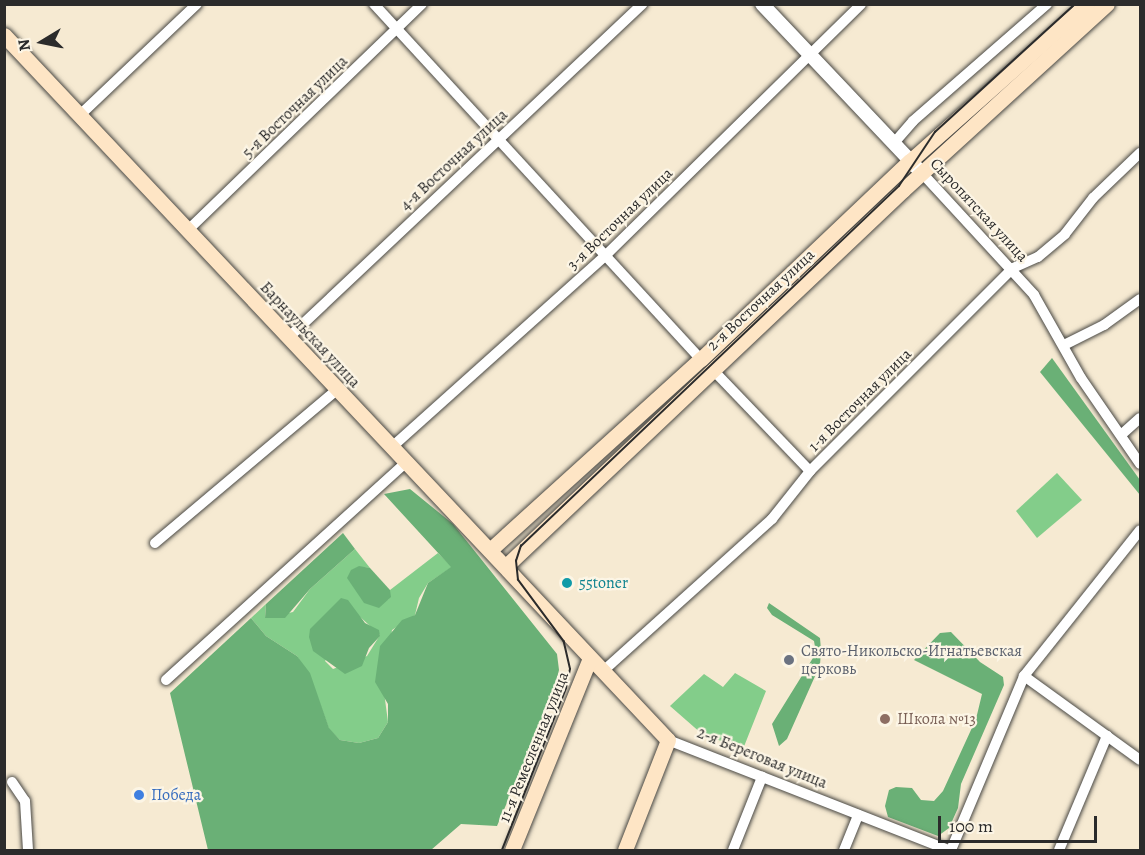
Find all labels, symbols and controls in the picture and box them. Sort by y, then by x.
north arrow [12,12,72,72]
text: N [12,37,36,53]
street label: 5-я Восточная улица [238,52,352,162]
street label: 4-я Восточная улица [396,105,512,215]
street label: Сыропятская улица [926,154,1032,266]
street label: 3-я Восточная улица [563,164,677,274]
street label: 2-я Восточная улица [703,245,819,355]
street label: Барнаульская улица [256,278,364,392]
street label: 1-я Восточная улица [804,344,916,456]
place label: 55toner [579,573,628,593]
marker: 55toner [560,576,574,590]
place label: Свято-Никольско-Игнатьевская церковь [801,641,1022,679]
marker: Свято-Никольско-Игнатьевская церковь [782,653,796,667]
street label: 11-я Ремесленная улица [495,669,573,825]
place label: Школа №13 [897,709,976,729]
marker: Школа №13 [878,712,892,726]
street label: 2-я Береговая улица [694,723,830,793]
place label: Победа [151,785,201,805]
marker: Победа [132,788,146,802]
scale bar [941,804,1100,842]
text: 100 m [949,814,993,838]

